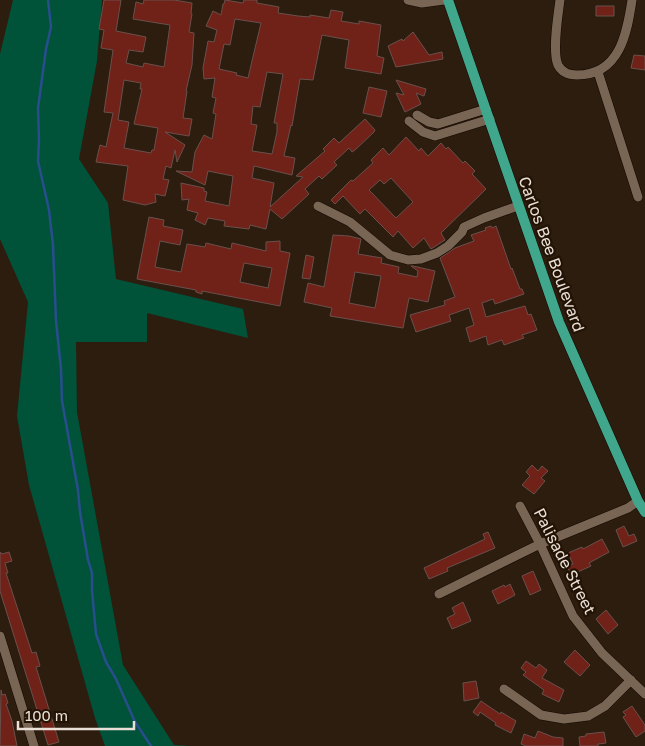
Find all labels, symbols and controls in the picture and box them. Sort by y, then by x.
street label: Carlos Bee Boulevard [515,174,589,334]
street label: Palisade Street [530,504,600,618]
scale bar [18,698,134,730]
text: 100 m [25,706,68,724]

